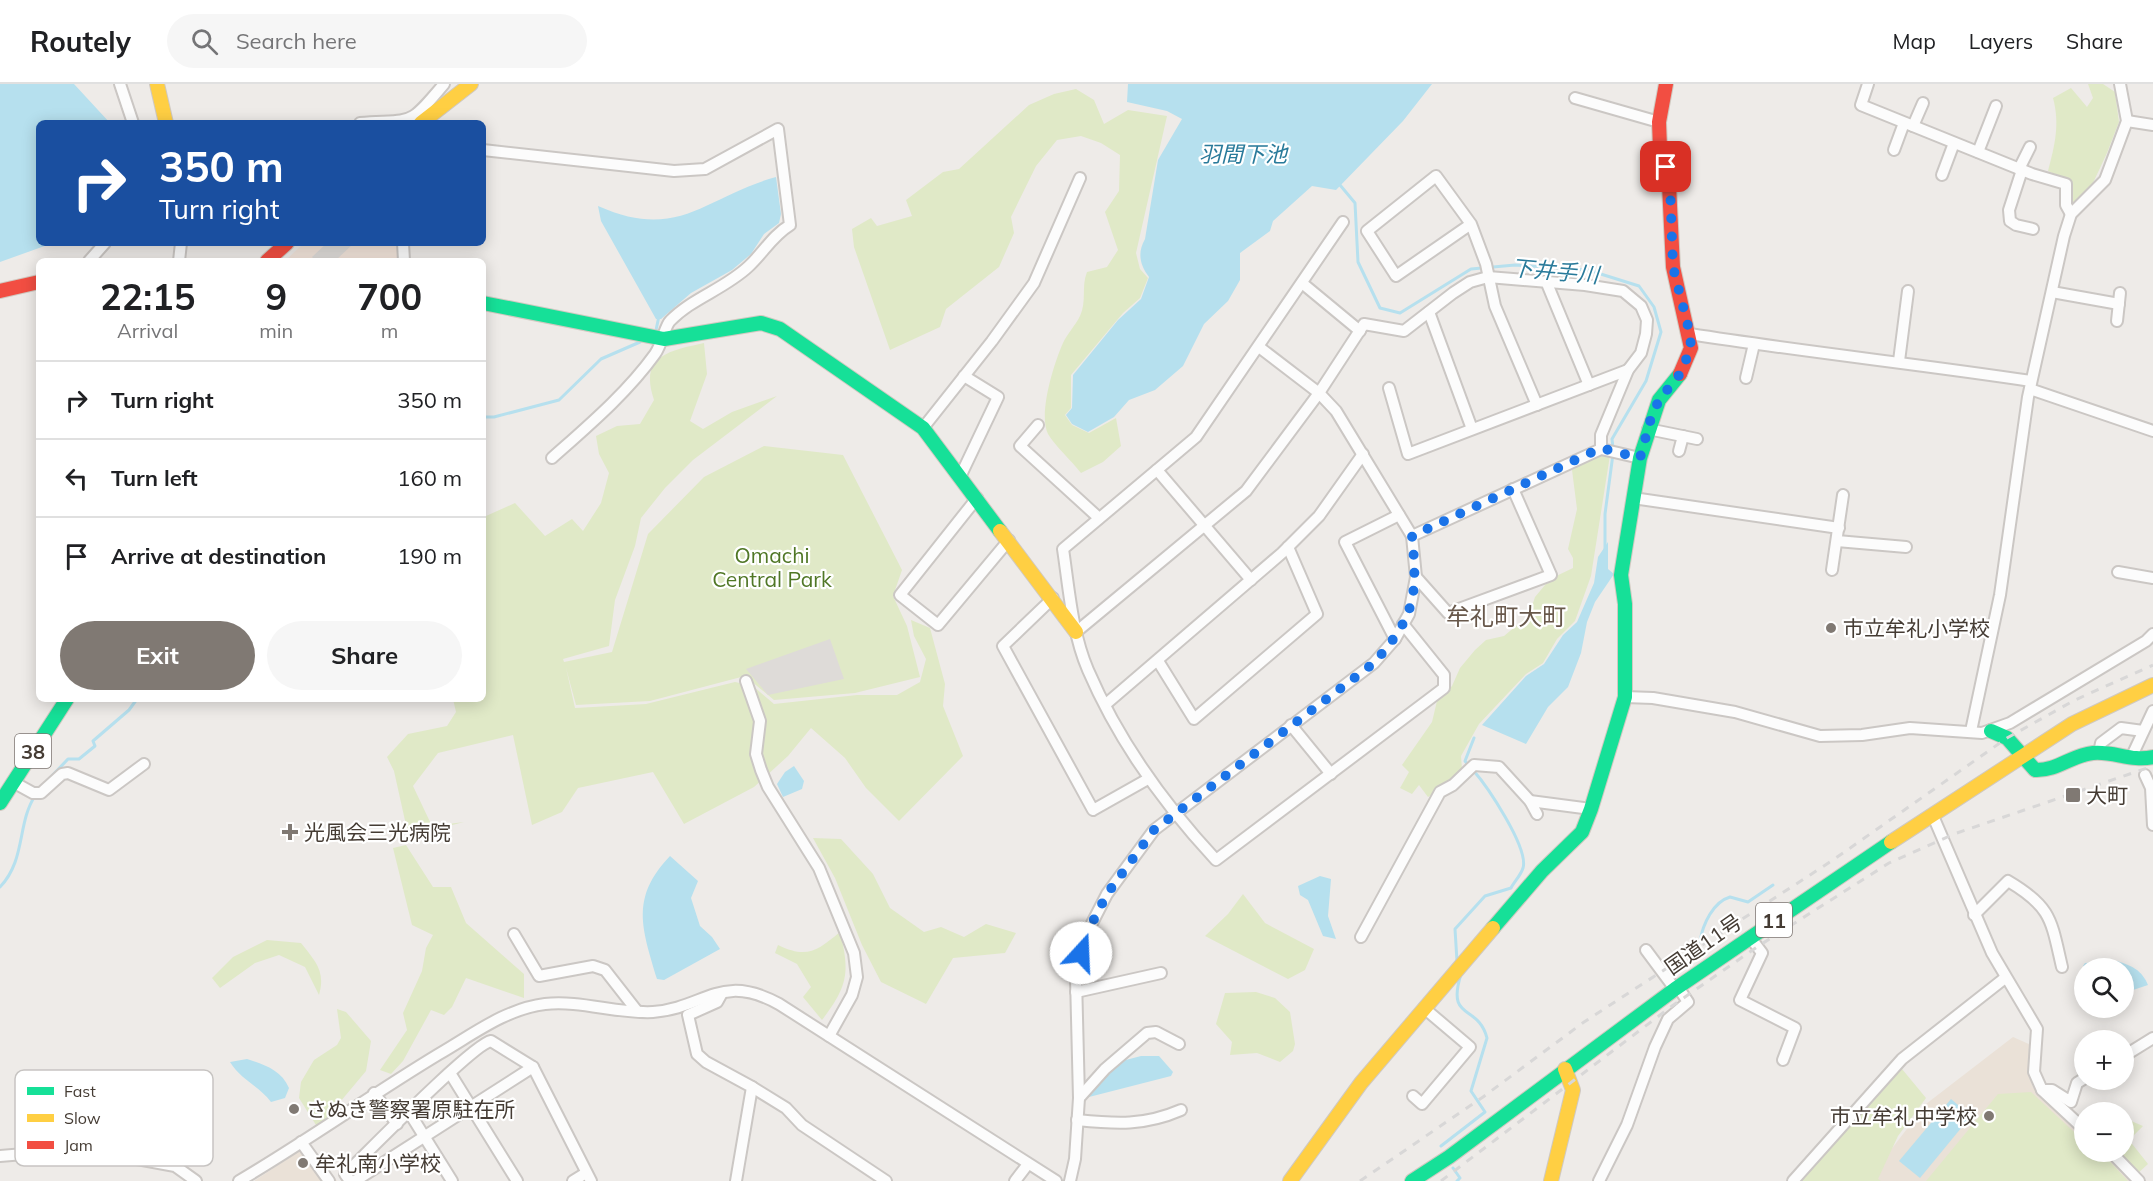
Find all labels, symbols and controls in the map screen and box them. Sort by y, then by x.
search box [167,14,587,68]
text: Routely [30,24,131,59]
icon: search [188,25,221,58]
text: Search here [236,27,357,55]
text: Map [1893,28,1936,54]
text: Layers [1969,28,2033,54]
text: Share [2066,28,2123,54]
text: 350 m [159,140,284,193]
water label: 羽間下池 [1199,140,1289,168]
pin [1640,141,1691,192]
icon: right [60,144,138,222]
icon: arrive [1649,150,1682,183]
text: Turn right [159,192,279,226]
water label: 下井手川 [1510,253,1602,289]
text: 22:15 [100,274,195,319]
text: 9 [265,274,287,319]
text: 700 [357,274,422,319]
text: Arrival [117,318,178,343]
text: min [259,318,293,343]
text: m [381,318,398,343]
icon: right [60,384,93,417]
text: Turn right [111,386,214,414]
text: 350 m [397,386,462,414]
icon: left [60,462,93,495]
text: Turn left [111,464,198,492]
text: 160 m [397,464,462,492]
icon: arrive [60,540,93,573]
text: Arrive at destination [111,542,326,570]
text: 190 m [397,542,462,570]
park label: Omachi Central Park [712,542,832,592]
district label: 牟礼町大町 [1446,601,1566,631]
place label: 市立牟礼小学校 [1843,615,1990,641]
button: Exit [60,621,255,690]
button: Share [267,621,462,690]
marker: 市立牟礼小学校 [1824,621,1838,635]
road number: 38 [15,734,51,768]
place label: 大町 [2086,782,2128,808]
marker: 大町 [2064,786,2082,804]
place label: 光風会三光病院 [304,819,451,845]
marker: 光風会三光病院 [281,823,299,841]
road number: 11 [1756,903,1792,937]
street label: 国道11号 [1659,908,1747,980]
position arrow [1049,921,1113,985]
map controls [2074,958,2134,1162]
button: search [2074,958,2134,1018]
button: + [2074,1030,2134,1090]
legend [15,1070,213,1166]
text: Fast [64,1081,96,1101]
place label: さぬき警察署原駐在所 [306,1096,516,1122]
marker: さぬき警察署原駐在所 [287,1102,301,1116]
button: − [2074,1102,2134,1162]
place label: 市立牟礼中学校 [1830,1103,1977,1129]
text: Slow [64,1108,101,1128]
marker: 市立牟礼中学校 [1982,1109,1996,1123]
text: Jam [64,1135,93,1155]
place label: 牟礼南小学校 [315,1150,441,1176]
marker: 牟礼南小学校 [296,1156,310,1170]

